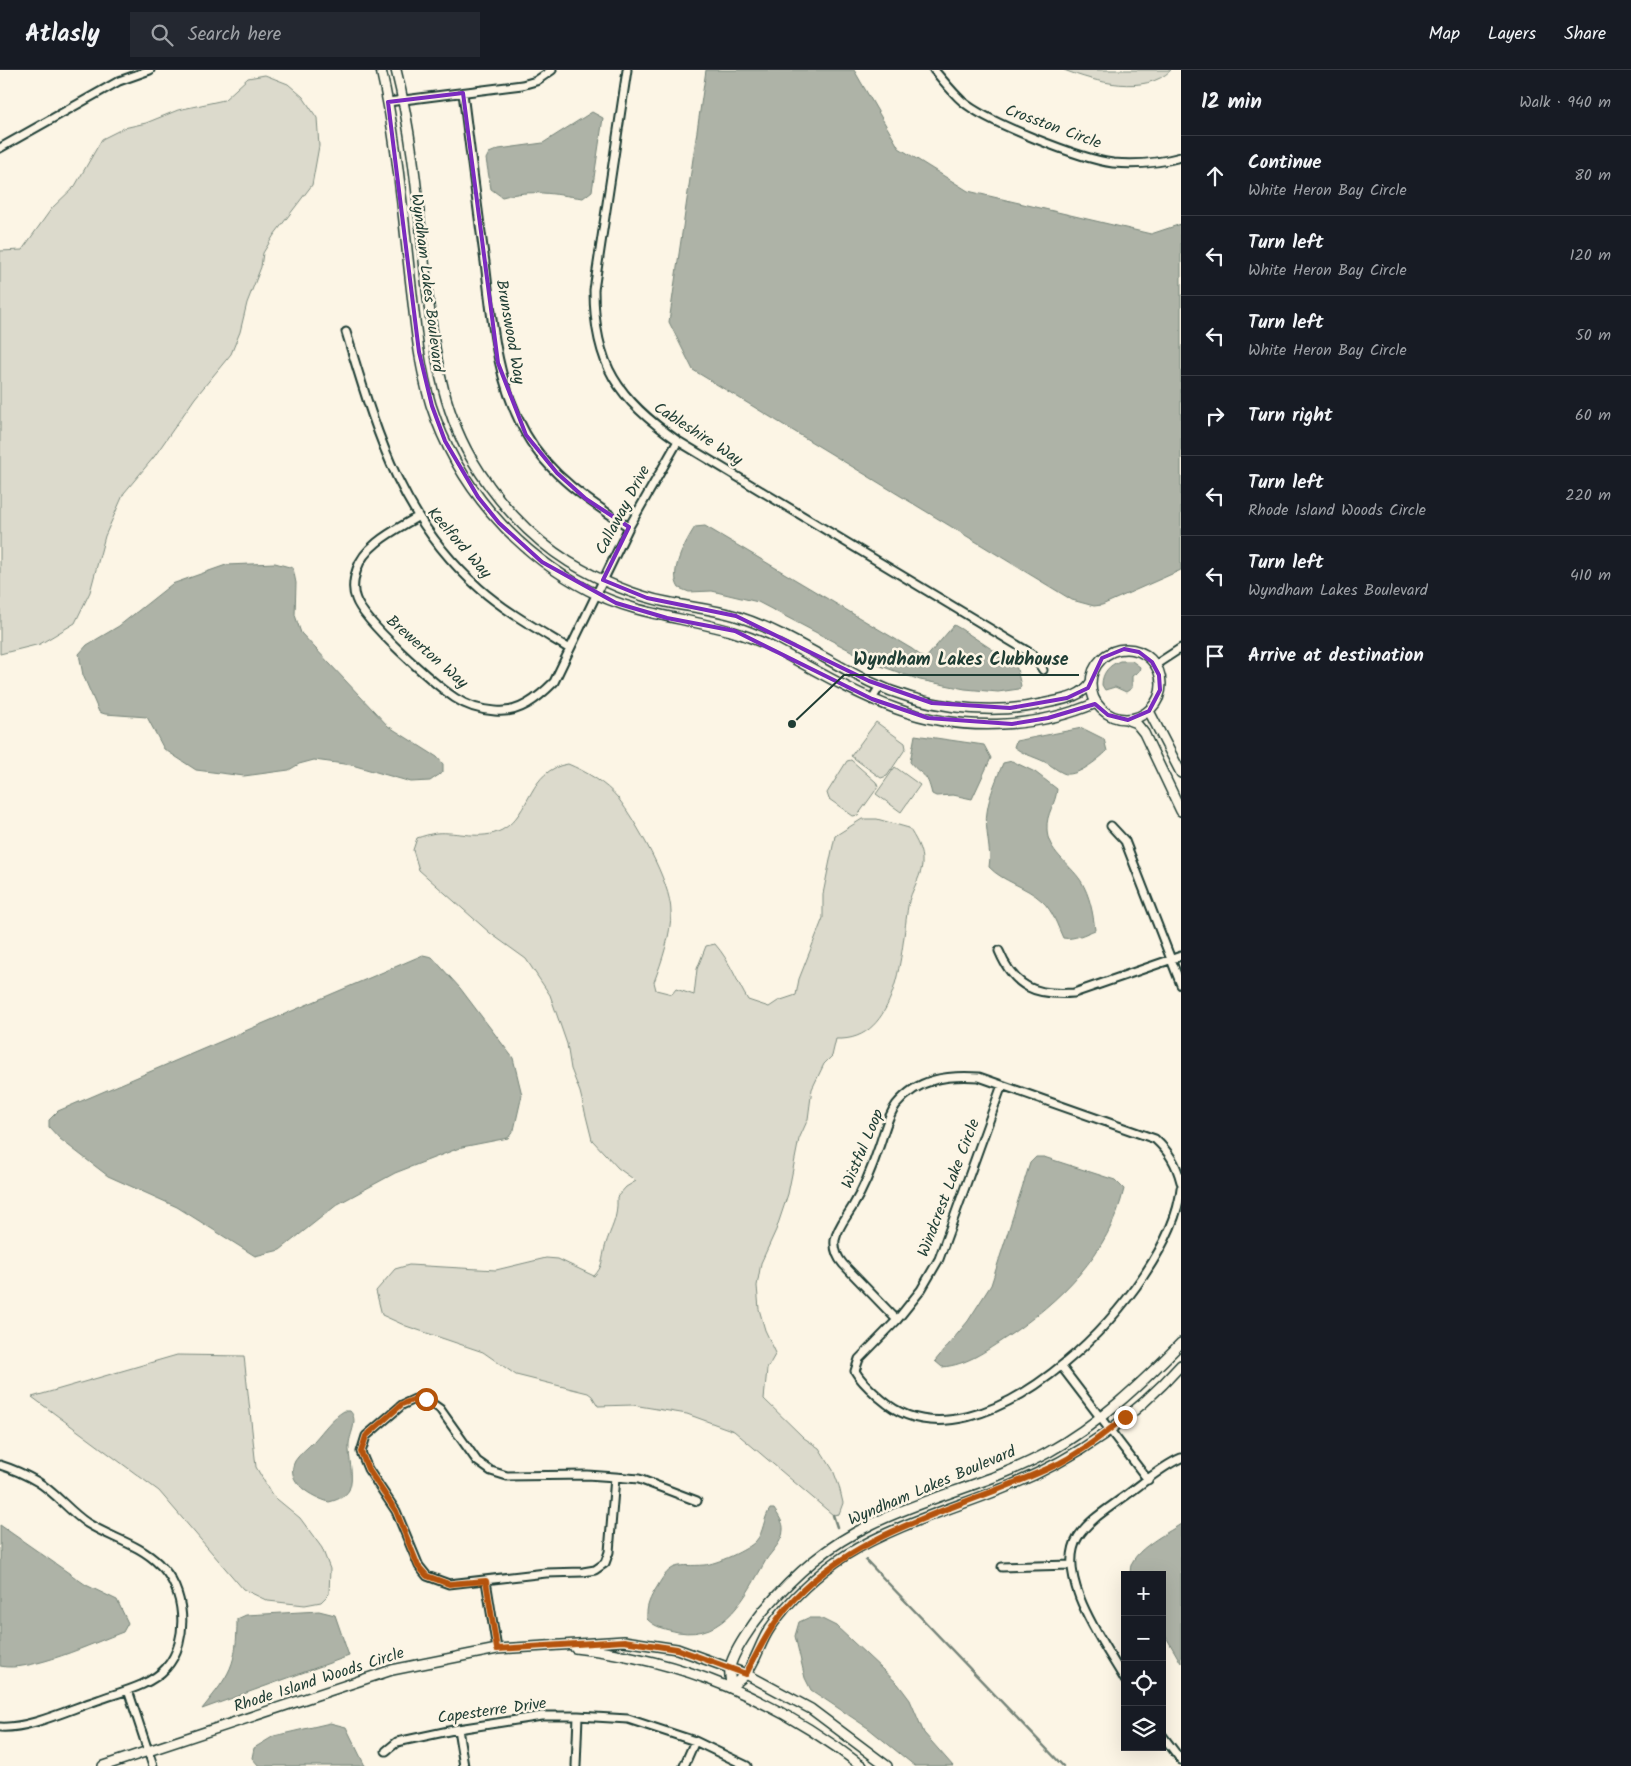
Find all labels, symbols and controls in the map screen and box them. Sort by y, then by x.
search box [130,12,480,57]
text: Atlasly [25,15,100,54]
text: Search here [188,20,281,50]
text: Map [1429,20,1460,49]
text: Layers [1488,20,1536,49]
text: Share [1564,20,1606,49]
icon: search [148,21,176,49]
text: 12 min [1201,86,1262,119]
text: Walk · 940 m [1519,90,1611,115]
street label: Crosston Circle [1001,98,1105,156]
text: Continue [1248,148,1321,178]
icon: ahead [1201,162,1229,190]
text: 80 m [1574,163,1611,188]
text: White Heron Bay Circle [1248,178,1407,203]
street label: Wyndham Lakes Boulevard [404,192,450,375]
text: Turn left [1248,228,1323,258]
icon: left [1201,242,1229,270]
text: 120 m [1570,243,1611,268]
text: White Heron Bay Circle [1248,258,1407,283]
street label: Brunswood Way [489,278,532,387]
text: Turn left [1248,308,1323,338]
icon: left [1201,322,1229,350]
text: 50 m [1575,323,1611,348]
text: White Heron Bay Circle [1248,338,1407,363]
street label: Cableshire Way [648,396,748,473]
text: Turn right [1248,401,1333,431]
icon: right [1201,402,1229,430]
text: 60 m [1575,403,1611,428]
street label: Callaway Drive [589,461,657,559]
text: Turn left [1248,468,1323,498]
icon: left [1201,482,1229,510]
text: 220 m [1565,483,1611,508]
text: Rhode Island Woods Circle [1248,498,1426,523]
street label: Keelford Way [421,501,498,585]
text: Turn left [1248,548,1323,578]
icon: left [1201,562,1229,590]
text: 410 m [1570,563,1611,588]
text: Wyndham Lakes Boulevard [1248,578,1428,603]
street label: Brewerton Way [380,609,474,695]
text: Arrive at destination [1248,641,1424,671]
callout: Wyndham Lakes Clubhouse [844,642,1079,675]
icon: arrive [1201,642,1229,670]
text: Wyndham Lakes Clubhouse [853,646,1069,675]
street label: Wistful Loop [835,1105,891,1193]
street label: Windcrest Lake Circle [911,1115,987,1261]
route start [415,1388,438,1411]
route end [1114,1406,1137,1429]
street label: Wyndham Lakes Boulevard [844,1439,1021,1533]
map controls [1121,1571,1166,1751]
button: + [1121,1571,1166,1616]
button: − [1121,1616,1166,1661]
street label: Rhode Island Woods Circle [230,1641,408,1719]
button: locate [1121,1661,1166,1706]
street label: Capesterre Drive [436,1691,548,1731]
button: layers [1121,1706,1166,1751]

